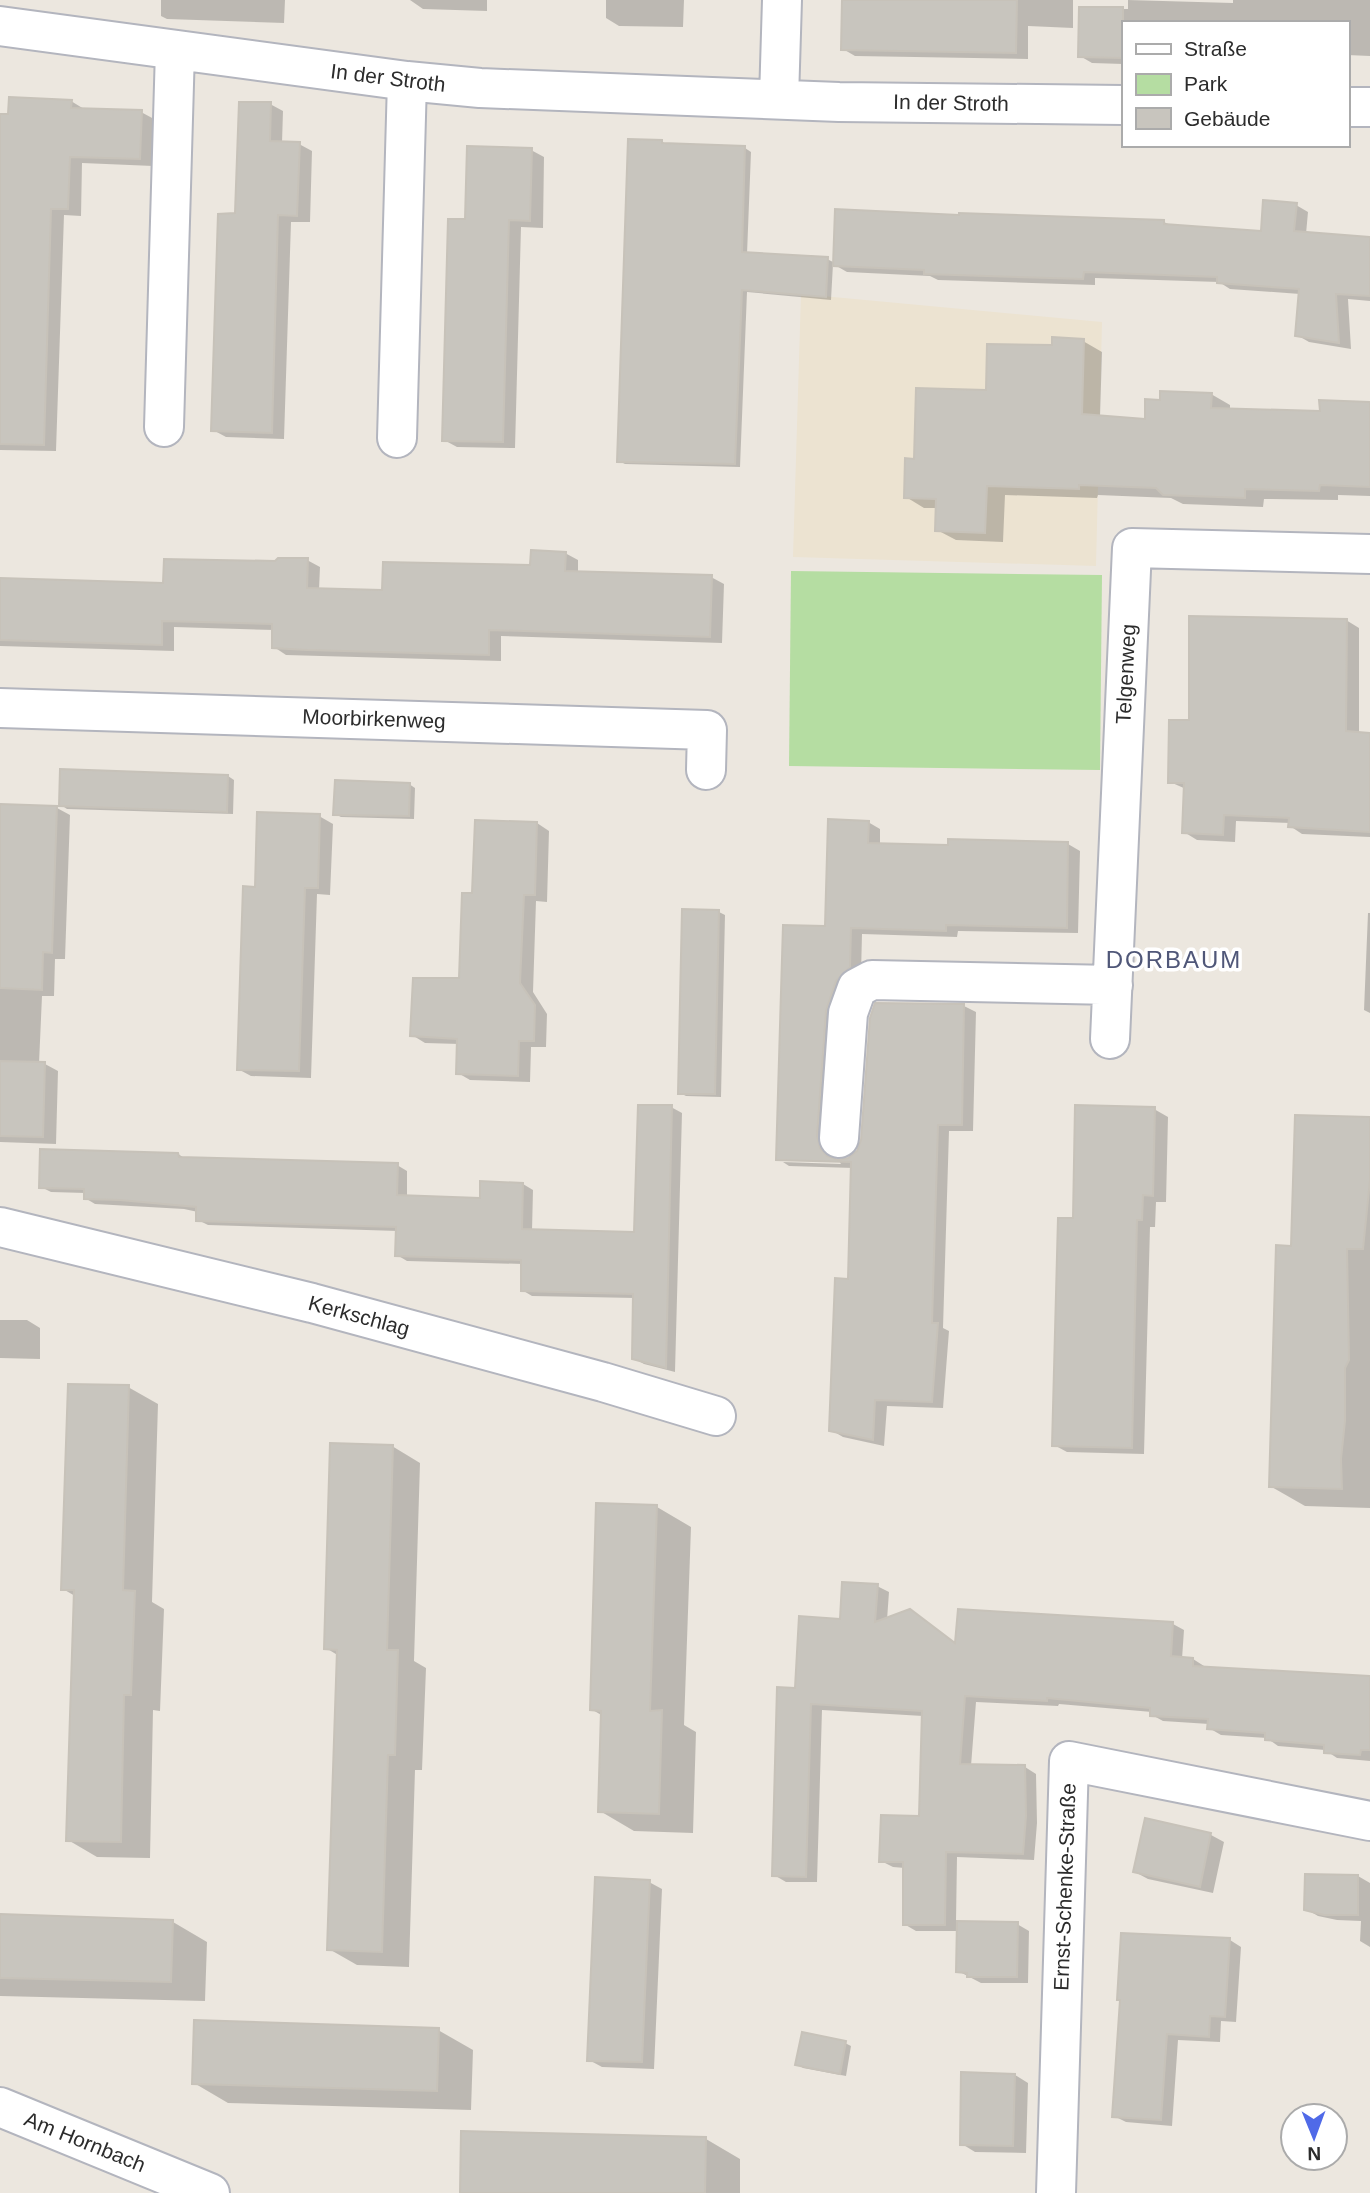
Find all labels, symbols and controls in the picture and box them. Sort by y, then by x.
legend [1122,21,1349,147]
text: Straße [1184,37,1247,60]
street label: In der Stroth [329,59,447,96]
text: Park [1184,72,1228,95]
street label: In der Stroth [893,90,1009,115]
text: Gebäude [1184,107,1270,130]
street label: Telgenweg [1111,623,1140,725]
street label: Moorbirkenweg [302,705,446,732]
district label: DORBAUM [1106,946,1242,973]
street label: Kerkschlag [306,1291,412,1340]
street label: Ernst-Schenke-Straße [1049,1783,1080,1991]
north arrow [1279,2102,1349,2172]
street label: Am Hornbach [21,2107,149,2176]
text: N [1307,2143,1321,2164]

